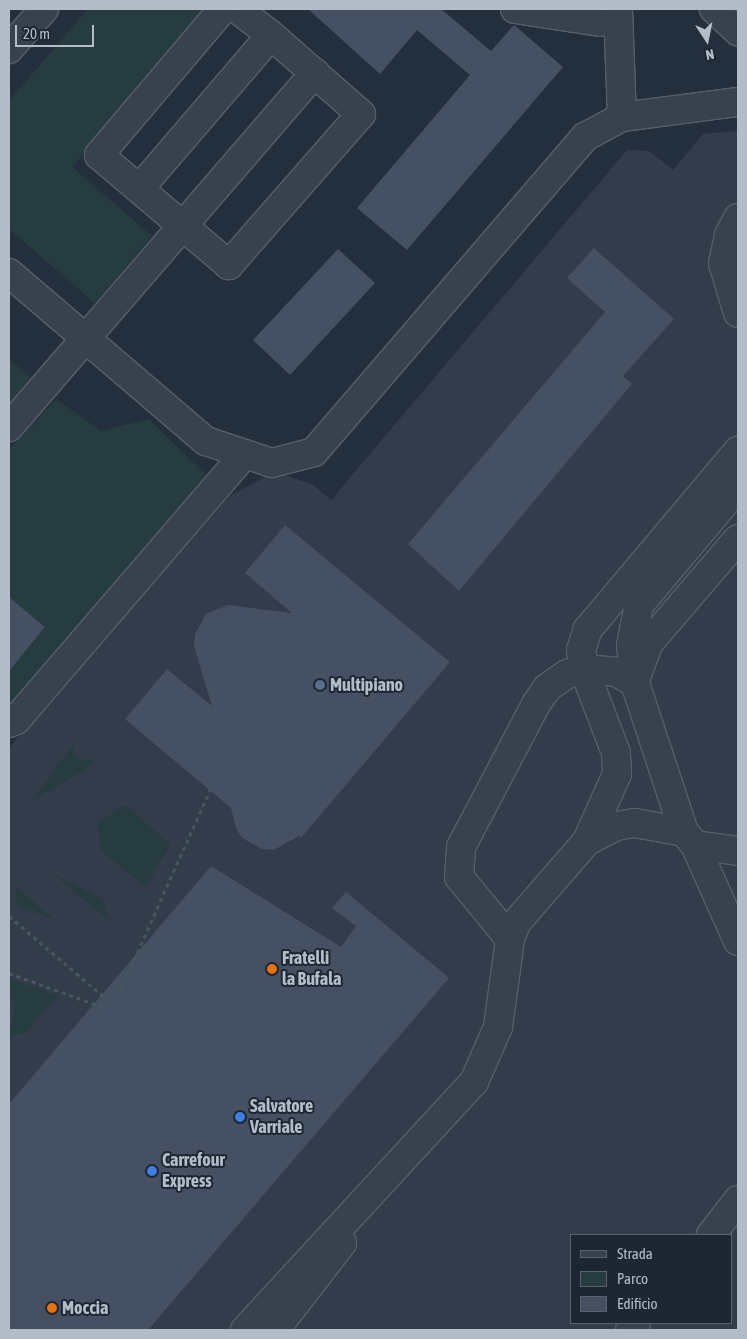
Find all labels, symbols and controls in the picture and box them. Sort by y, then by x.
scale bar [18,15,96,47]
north arrow [682,15,732,65]
text: 20 m [23,25,50,42]
text: N [704,46,715,63]
place label: Multipiano [330,674,403,696]
marker: Multipiano [314,679,326,691]
place label: Fratelli la Bufala [282,948,341,991]
marker: Fratelli la Bufala [266,963,278,975]
place label: Salvatore Varriale [250,1096,313,1138]
marker: Salvatore Varriale [234,1111,246,1123]
place label: Carrefour Express [162,1150,225,1192]
marker: Carrefour Express [146,1165,158,1177]
legend [570,1234,732,1324]
text: Strada [617,1245,653,1262]
text: Parco [617,1270,648,1287]
text: Edificio [617,1295,658,1312]
place label: Moccia [62,1297,108,1319]
marker: Moccia [46,1302,58,1314]

